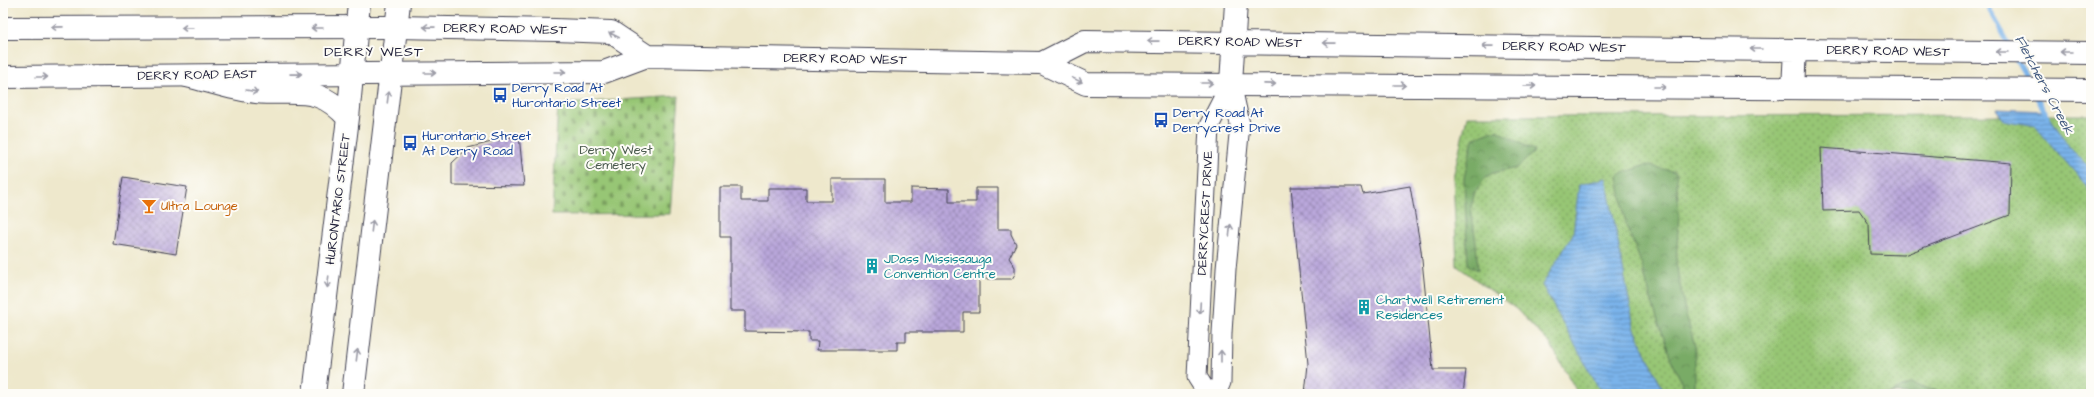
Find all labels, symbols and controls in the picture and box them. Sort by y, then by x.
street label: DERRY ROAD WEST [443,19,568,39]
one-way arrow [51,23,64,31]
one-way arrow [423,23,436,31]
one-way arrow [181,24,194,32]
one-way arrow [311,24,324,32]
one-way arrow [608,31,620,38]
street label: DERRY ROAD WEST [1178,32,1303,52]
water label: Fletchers Creek [2009,32,2079,139]
one-way arrow [1147,37,1160,45]
street label: DERRY ROAD WEST [1502,37,1627,57]
one-way arrow [1323,40,1336,47]
street label: DERRY ROAD WEST [1826,41,1951,61]
district label: DERRY WEST [324,42,424,62]
one-way arrow [1482,42,1495,50]
one-way arrow [1750,45,1763,53]
one-way arrow [1996,48,2009,56]
one-way arrow [2060,48,2073,56]
street label: DERRY ROAD WEST [783,49,908,69]
street label: DERRY ROAD EAST [137,65,258,85]
one-way arrow [553,68,566,76]
one-way arrow [423,69,436,77]
one-way arrow [289,70,302,78]
one-way arrow [35,73,48,81]
one-way arrow [1071,77,1083,84]
place label: Derry Road At Hurontario Street [512,79,622,112]
one-way arrow [1200,79,1213,87]
one-way arrow [1263,80,1276,88]
one-way arrow [1393,81,1406,89]
one-way arrow [1523,82,1536,90]
one-way arrow [1653,83,1666,91]
bus stop icon: Derry Road At Hurontario Street [491,86,509,104]
one-way arrow [245,87,258,95]
one-way arrow [384,91,392,104]
place label: Derry Road At Derrycrest Drive [1173,104,1281,138]
bus stop icon: Derry Road At Derrycrest Drive [1152,111,1170,129]
place label: Hurontario Street At Derry Road [422,127,532,161]
street label: HURONTARIO STREET [321,131,355,266]
bus stop icon: Hurontario Street At Derry Road [401,134,419,152]
park label: Derry West Cemetery [579,141,653,175]
street label: DERRYCREST DRIVE [1193,150,1217,276]
bar icon: Ultra Lounge [140,197,158,215]
place label: Ultra Lounge [161,197,238,216]
one-way arrow [369,220,376,233]
one-way arrow [1226,224,1234,237]
place label: JDass Mississauga Convention Centre [884,250,996,283]
building icon: JDass Mississauga Convention Centre [863,257,881,275]
one-way arrow [324,275,332,288]
place label: Chartwell Retirement Residences [1376,291,1505,324]
building icon: Chartwell Retirement Residences [1355,298,1373,316]
one-way arrow [1197,301,1204,314]
one-way arrow [353,349,361,362]
one-way arrow [1217,350,1225,363]

